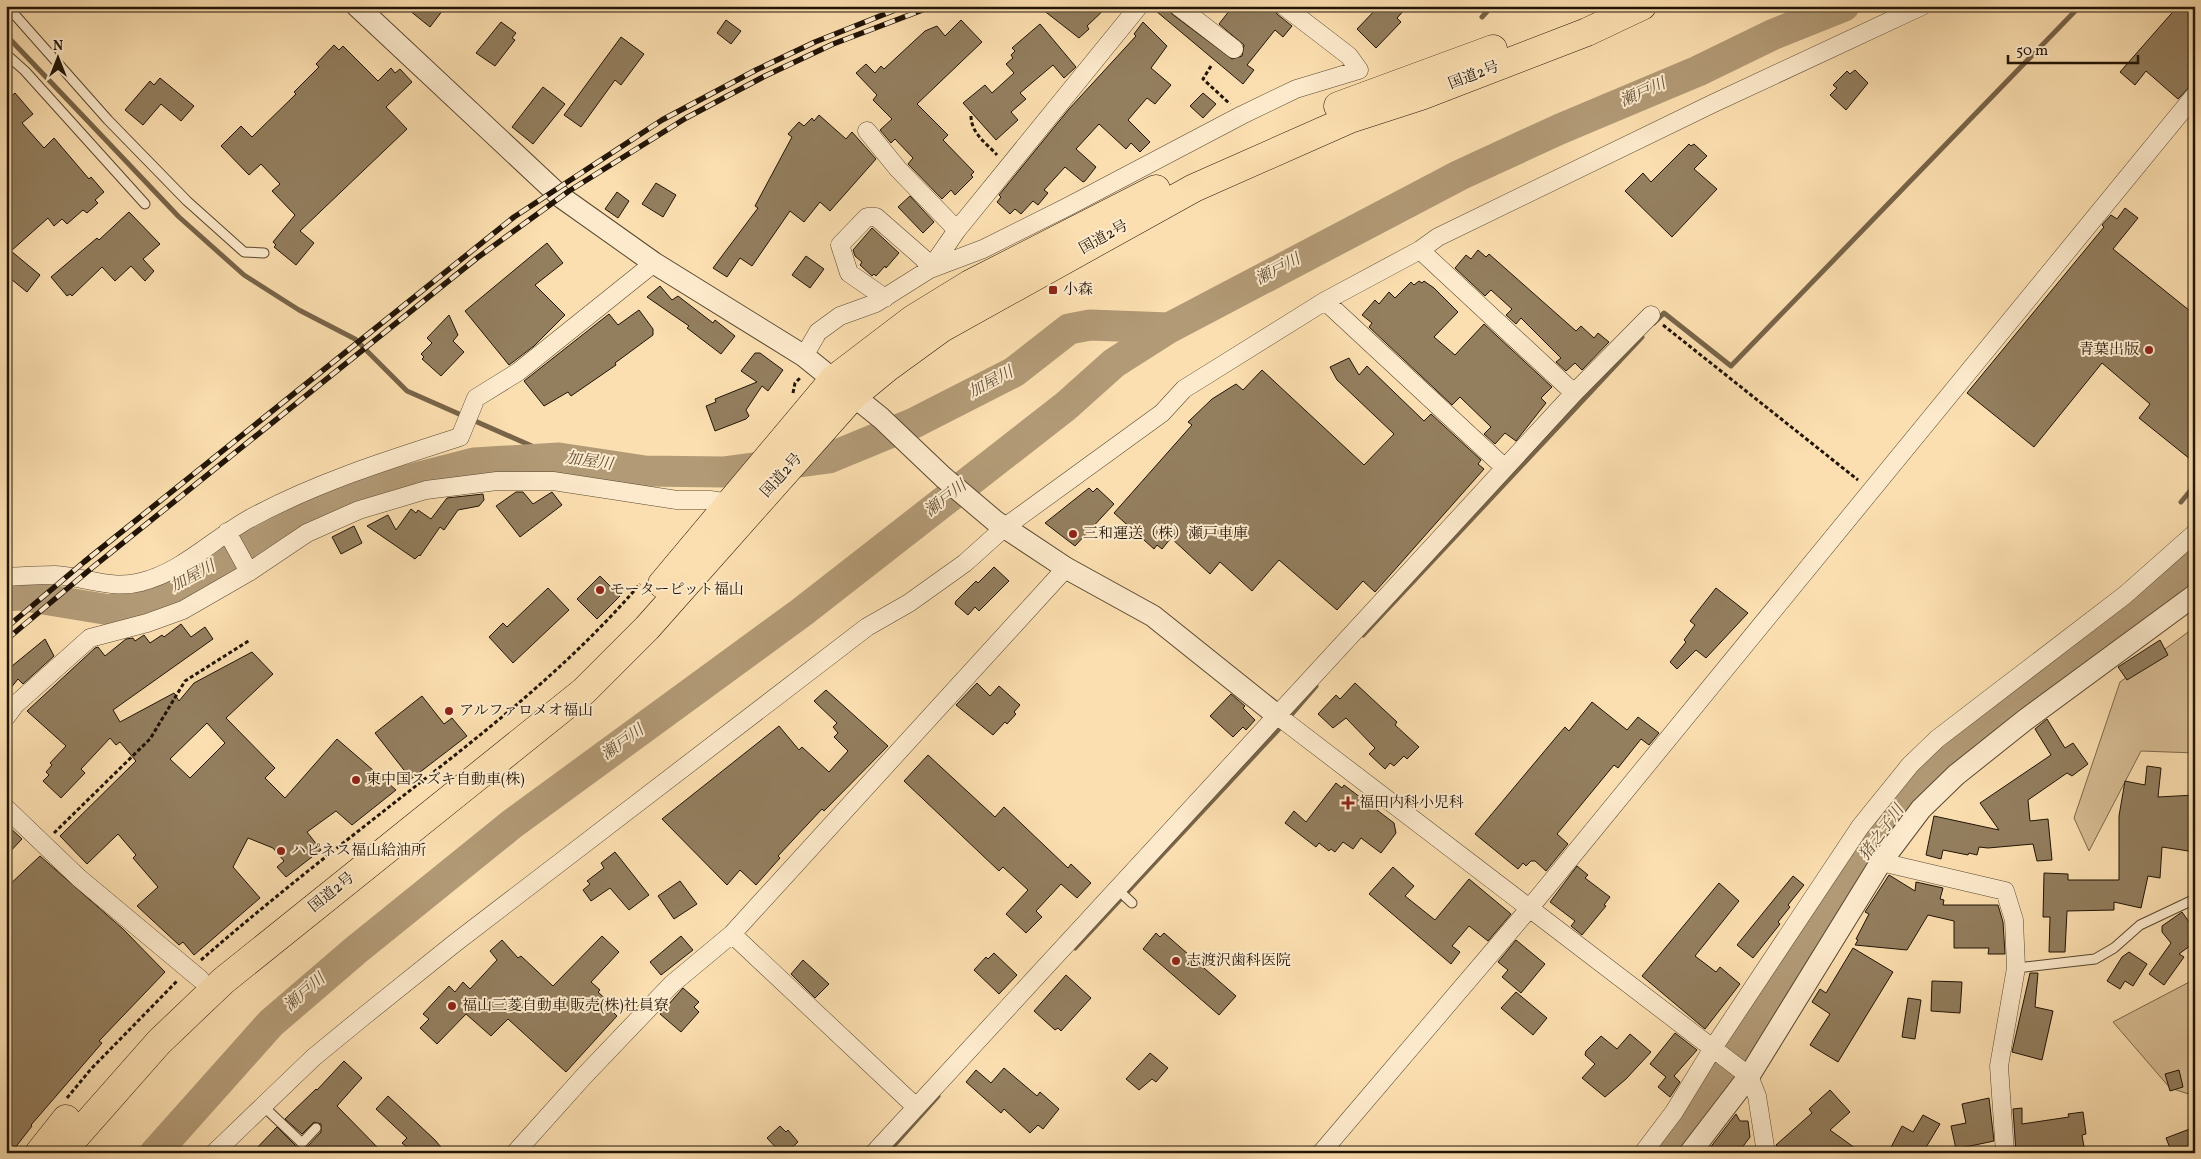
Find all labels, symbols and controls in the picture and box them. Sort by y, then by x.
north arrow [32,32,82,82]
scale bar [2008,32,2138,64]
text: N [53,37,63,56]
text: 50 m [2016,41,2048,62]
street label: 国道2号 [1445,57,1503,95]
water label: 瀬戸川 [1617,72,1671,113]
street label: 国道2号 [1076,216,1132,260]
water label: 瀬戸川 [1252,248,1306,291]
place label: 小森 [1063,280,1093,301]
marker: 小森 [1047,284,1059,296]
place label: 青葉出版 [2079,340,2139,361]
marker: 青葉出版 [2143,344,2155,356]
water label: 加屋川 [965,361,1019,404]
water label: 加屋川 [564,448,616,477]
street label: 国道2号 [756,449,808,503]
water label: 瀬戸川 [920,474,973,522]
place label: 三和運送（株）瀬戸車庫 [1083,524,1248,545]
marker: 三和運送（株）瀬戸車庫 [1067,528,1079,540]
water label: 加屋川 [167,555,221,598]
place label: モーターピット福山 [610,580,744,601]
marker: モーターピット福山 [594,584,606,596]
place label: アルファロメオ福山 [459,701,593,722]
marker: アルファロメオ福山 [443,705,455,717]
water label: 瀬戸川 [597,719,650,766]
place label: 東中国スズキ自動車(株) [366,770,525,791]
marker: 東中国スズキ自動車(株) [350,774,362,786]
place label: 福田内科小児科 [1359,793,1464,814]
marker: 福田内科小児科 [1341,796,1355,810]
water label: 猪之子川 [1854,799,1911,865]
place label: ハピネス福山給油所 [291,841,426,862]
marker: ハピネス福山給油所 [275,845,287,857]
street label: 国道2号 [305,868,359,918]
place label: 志渡沢歯科医院 [1186,951,1291,972]
marker: 志渡沢歯科医院 [1170,955,1182,967]
water label: 瀬戸川 [280,968,332,1017]
place label: 福山三菱自動車 販売(株)社員寮 [462,996,669,1017]
marker: 福山三菱自動車 販売(株)社員寮 [446,1000,458,1012]

